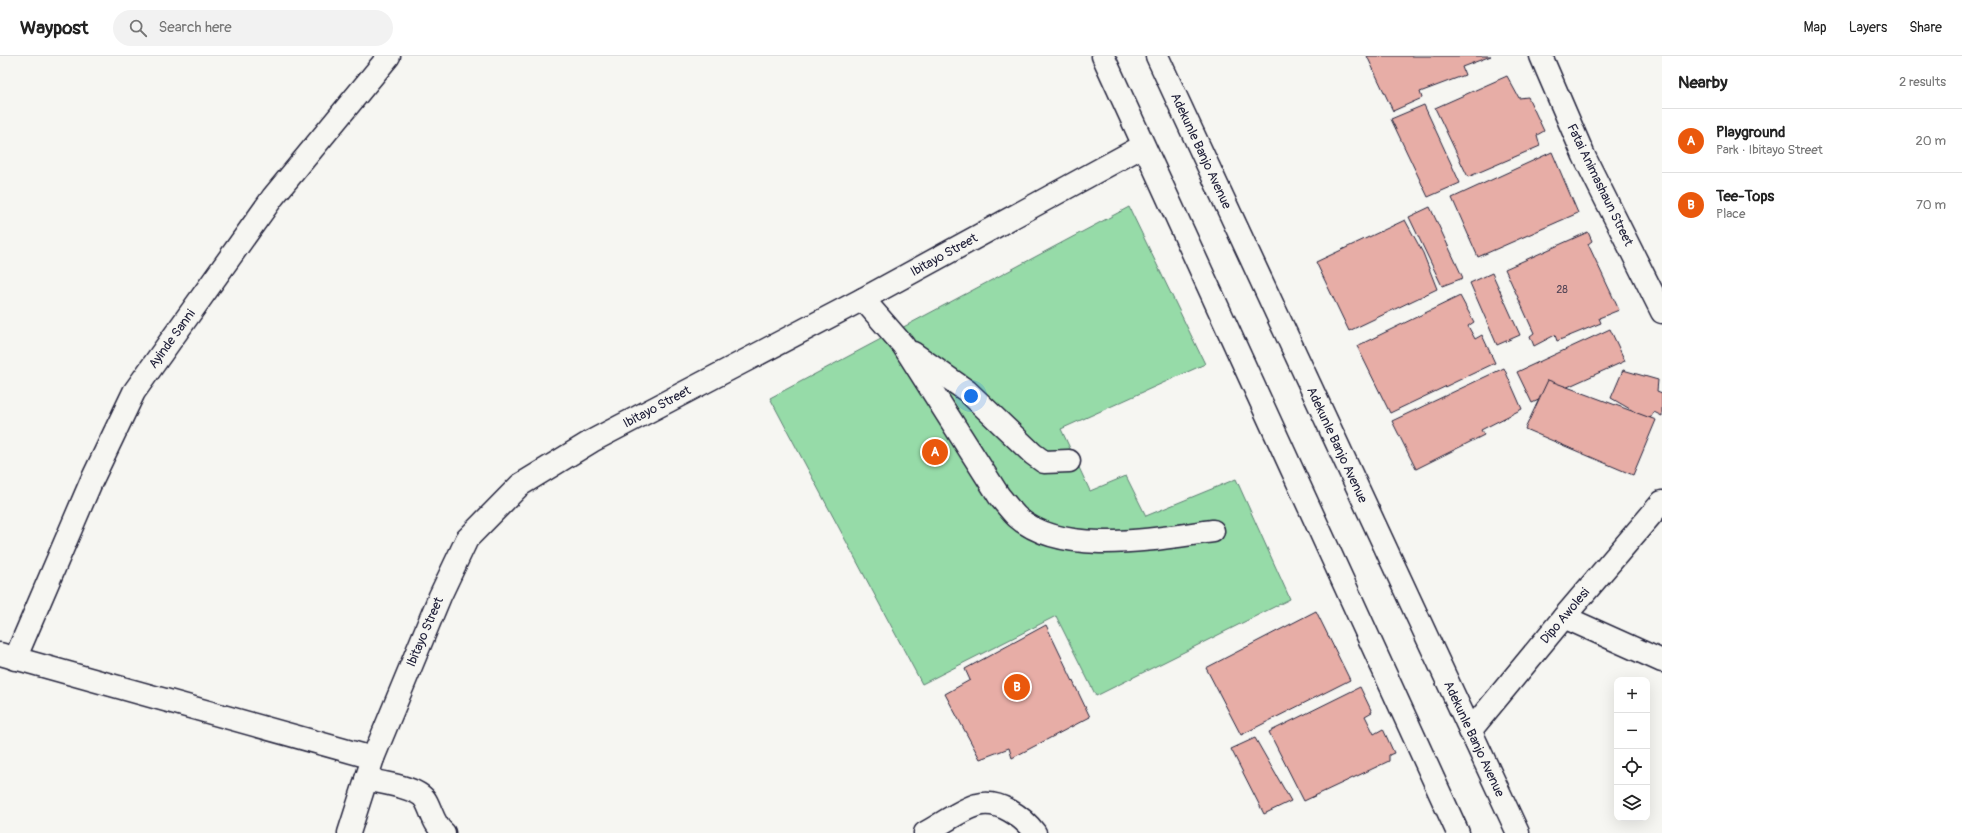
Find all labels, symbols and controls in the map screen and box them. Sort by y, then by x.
search box [113,10,393,46]
text: Waypost [20,16,89,40]
icon: search [127,17,149,39]
text: Search here [159,18,232,37]
text: Map [1804,19,1827,36]
text: Layers [1849,19,1887,36]
text: Share [1909,19,1942,36]
text: Nearby [1678,72,1727,93]
text: 2 results [1899,74,1946,90]
street label: Adekunle Banjo Avenue [1167,90,1235,212]
street label: Fatai Animashaun Street [1563,121,1637,249]
text: Playground [1716,123,1785,142]
text: A [1687,133,1695,149]
text: 20 m [1915,133,1946,149]
text: Park · Ibitayo Street [1716,142,1823,158]
text: Tee-Tops [1716,187,1774,206]
text: B [1687,197,1695,213]
text: 70 m [1916,197,1946,213]
text: Place [1716,206,1745,222]
street label: Ibitayo Street [908,230,981,280]
house number: 28 [1556,283,1568,296]
street label: Ayinde Sanni [145,306,199,372]
street label: Ibitayo Street [620,382,694,431]
street label: Adekunle Banjo Avenue [1303,384,1371,506]
your location [961,386,981,406]
pin: A [922,437,948,467]
street label: Dipo Awolesi [1537,585,1593,647]
street label: Ibitayo Street [403,594,447,669]
pin: B [1004,672,1030,702]
map controls [1614,677,1650,821]
button: + [1614,677,1650,713]
street label: Adekunle Banjo Avenue [1440,678,1508,800]
button: − [1614,713,1650,749]
button: locate [1614,749,1650,785]
button: layers [1614,785,1650,821]

